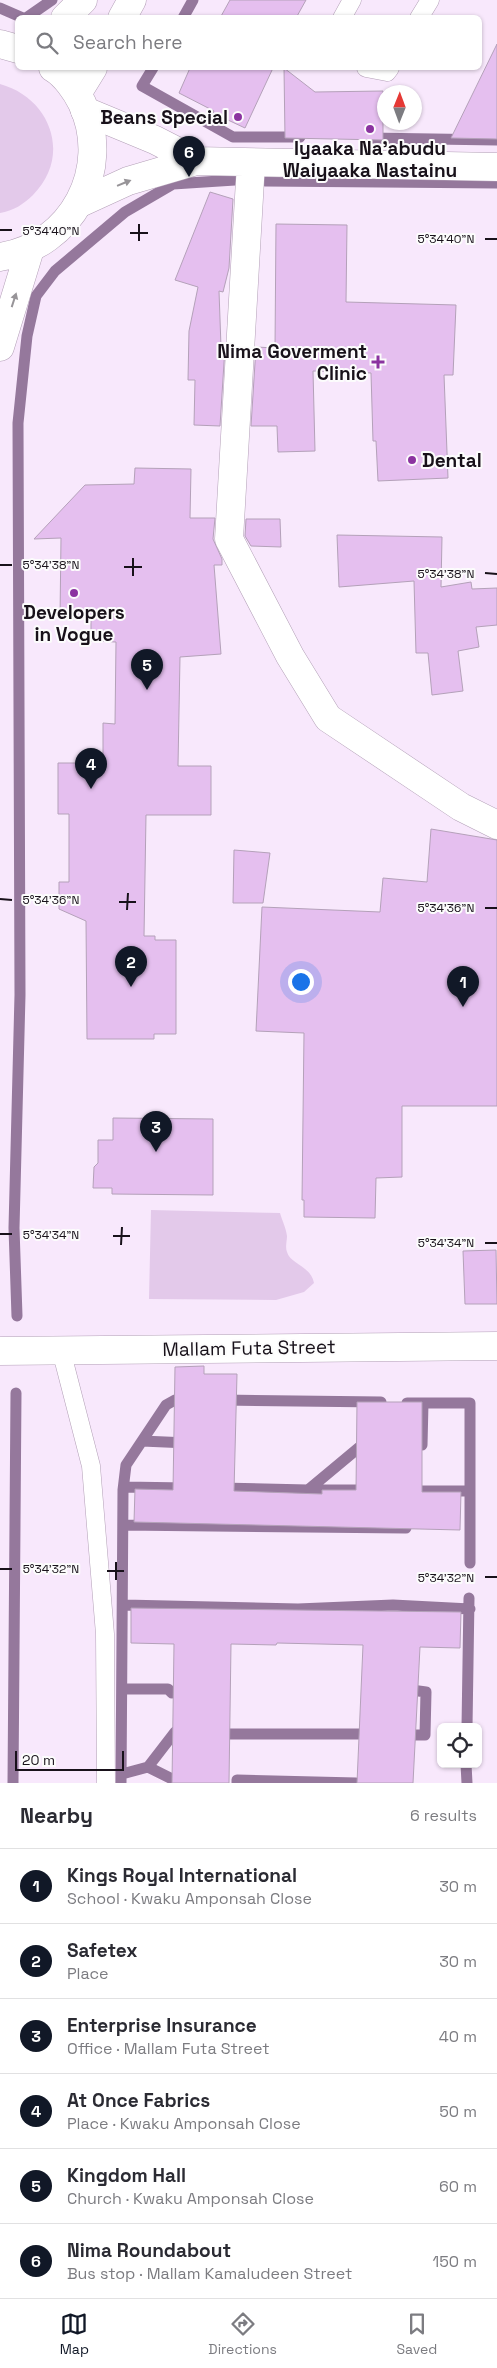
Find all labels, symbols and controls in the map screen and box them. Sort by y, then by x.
search box [15,15,482,70]
icon: search [33,29,61,57]
text: Search here [73,30,183,55]
north arrow [377,85,422,130]
place label: Beans Special [100,105,228,130]
marker: Beans Special [232,111,244,123]
marker: Iyaaka Na'abudu Waiyaaka Nastainu [364,123,376,135]
pin: 6 [173,136,205,177]
place label: Iyaaka Na'abudu Waiyaaka Nastainu [283,136,457,183]
one-way arrow [117,178,131,186]
text: 5°34'40"N [23,223,79,239]
text: 5°34'40"N [418,231,474,247]
one-way arrow [11,293,18,308]
place label: Nima Goverment Clinic [217,339,367,386]
marker: Nima Goverment Clinic [371,355,385,369]
place label: Dental [422,448,482,473]
marker: Dental [406,454,418,466]
text: 5°34'38"N [23,557,79,573]
text: 5°34'38"N [418,566,474,582]
marker: Developers in Vogue [68,587,80,599]
place label: Developers in Vogue [23,600,125,647]
pin: 5 [131,649,163,690]
pin: 4 [75,748,107,789]
text: 5°34'36"N [23,892,79,908]
text: 5°34'36"N [418,900,474,916]
pin: 2 [115,946,147,987]
pin: 1 [447,966,479,1007]
your location [288,969,314,995]
pin: 3 [140,1111,172,1152]
text: 5°34'34"N [23,1227,79,1243]
text: 5°34'34"N [418,1235,474,1251]
street label: Mallam Futa Street [162,1334,336,1362]
text: 5°34'32"N [23,1561,79,1577]
text: 5°34'32"N [418,1570,474,1586]
map controls [437,1723,482,1768]
button: locate [437,1723,482,1768]
scale bar [15,1748,124,1771]
text: 20 m [22,1751,55,1769]
text: Nearby [20,1802,93,1829]
text: 6 results [410,1805,477,1826]
text: Kings Royal International [67,1863,297,1888]
text: 1 [32,1876,40,1897]
text: 30 m [439,1876,477,1897]
text: School · Kwaku Amponsah Close [67,1888,312,1909]
text: Safetex [67,1938,137,1963]
text: 2 [31,1951,41,1972]
text: 30 m [439,1951,477,1972]
text: Place [67,1963,109,1984]
text: Enterprise Insurance [67,2013,257,2038]
text: 3 [31,2026,41,2047]
text: 40 m [439,2026,477,2047]
text: Office · Mallam Futa Street [67,2038,270,2059]
text: At Once Fabrics [67,2088,210,2113]
text: 4 [31,2101,41,2122]
text: 50 m [439,2101,477,2122]
text: Place · Kwaku Amponsah Close [67,2113,301,2134]
text: Kingdom Hall [67,2163,186,2188]
text: 5 [31,2176,41,2197]
text: 60 m [439,2176,477,2197]
text: Church · Kwaku Amponsah Close [67,2188,314,2209]
text: Nima Roundabout [67,2238,231,2263]
text: 6 [31,2251,41,2272]
text: 150 m [433,2251,477,2272]
text: Bus stop · Mallam Kamaludeen Street [67,2263,352,2284]
tab: Map [60,2310,89,2358]
tab: Directions [208,2310,277,2358]
tab: Saved [396,2310,437,2358]

